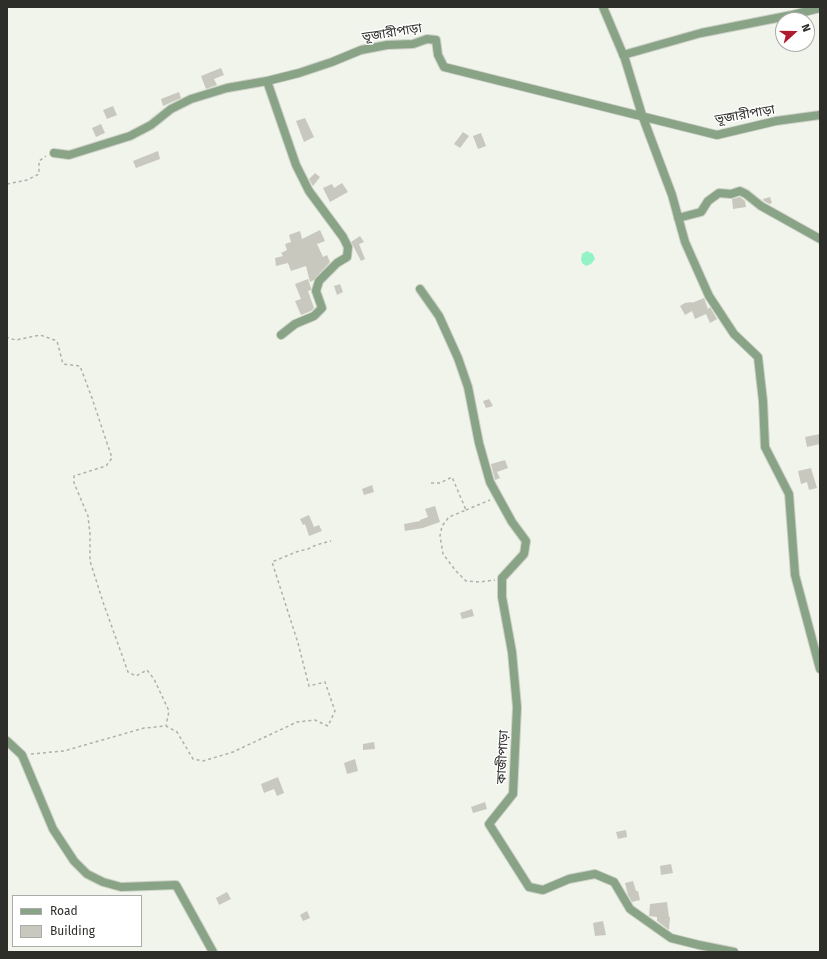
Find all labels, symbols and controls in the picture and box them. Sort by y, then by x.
north arrow [775,12,815,52]
street label: ভূজারীপাড়া [361,21,423,45]
text: N [798,22,813,34]
street label: ভূজারীপাড়া [714,102,776,128]
street label: কাজীপাড়া [494,730,512,784]
legend [12,895,142,947]
text: Road [50,904,78,918]
text: Building [50,924,95,938]

